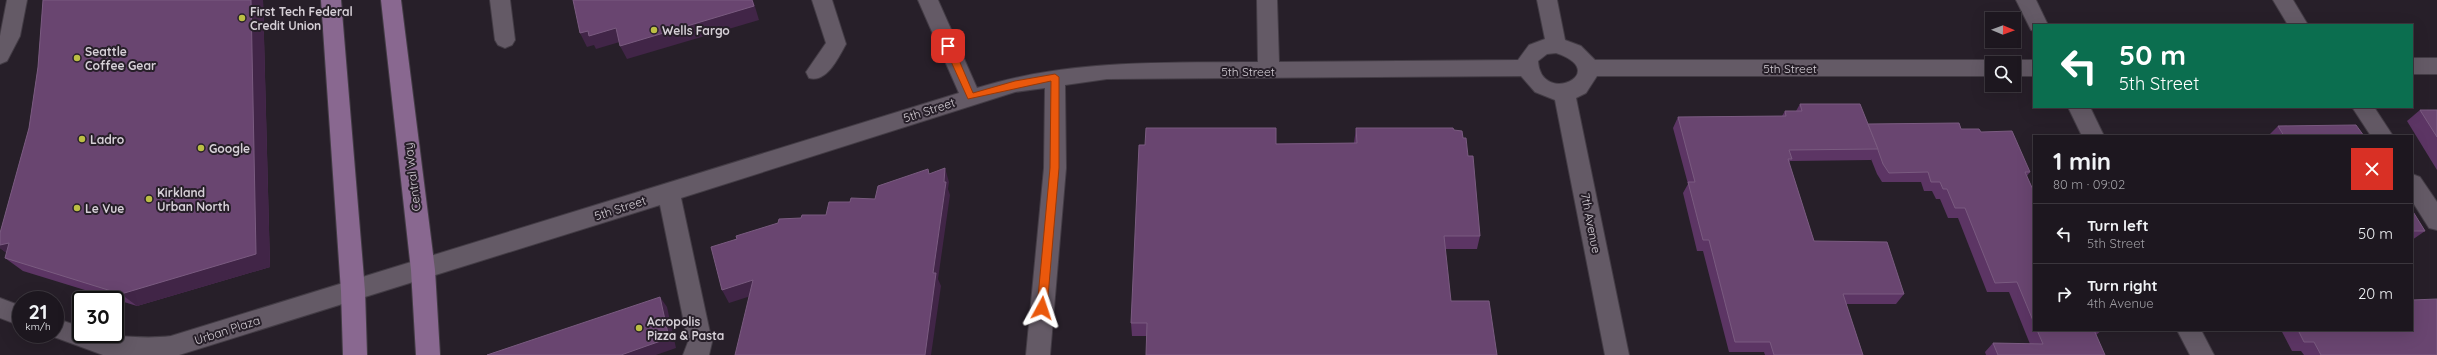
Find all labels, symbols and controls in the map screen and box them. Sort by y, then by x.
place label: First Tech Federal Credit Union [250,4,353,33]
north arrow [1985,12,2021,48]
map controls [1985,12,2021,92]
marker: First Tech Federal Credit Union [237,13,247,23]
place label: Wells Fargo [662,23,730,38]
marker: Wells Fargo [649,25,659,35]
pin [931,29,965,63]
icon: arrive [937,35,959,57]
text: 50 m [2119,37,2186,72]
icon: left [2053,40,2105,92]
place label: Seattle Coffee Gear [85,44,156,73]
marker: Seattle Coffee Gear [72,53,82,63]
button: search [1985,56,2021,92]
street label: 5th Street [1763,61,1817,76]
street label: 5th Street [1221,64,1275,79]
text: 5th Street [2119,72,2199,95]
street label: 5th Street [901,95,957,125]
place label: Ladro [90,132,125,147]
marker: Ladro [77,134,87,144]
place label: Google [209,141,250,156]
street label: Central Way [400,142,424,212]
marker: Google [196,143,206,153]
text: 1 min [2053,146,2111,176]
button: close [2351,148,2393,190]
text: 80 m · 09:02 [2053,176,2125,192]
place label: Kirkland Urban North [157,185,230,214]
street label: 7th Avenue [1578,191,1604,255]
street label: 5th Street [592,193,648,223]
marker: Kirkland Urban North [144,194,154,204]
place label: Le Vue [85,201,124,216]
marker: Le Vue [72,203,82,213]
text: Turn left [2087,216,2149,235]
icon: left [2053,223,2075,245]
text: 50 m [2358,224,2393,243]
text: 5th Street [2087,235,2145,251]
text: Turn right [2087,276,2158,295]
icon: right [2053,283,2075,305]
text: 20 m [2358,284,2393,303]
position arrow [1021,287,1063,329]
speed limit sign: 30 [72,291,124,343]
text: 4th Avenue [2087,295,2154,311]
text: 21 [28,299,48,324]
street label: Urban Plaza [192,312,262,348]
place label: Acropolis Pizza & Pasta [647,314,724,343]
text: km/h [25,320,51,333]
marker: Acropolis Pizza & Pasta [634,323,644,333]

